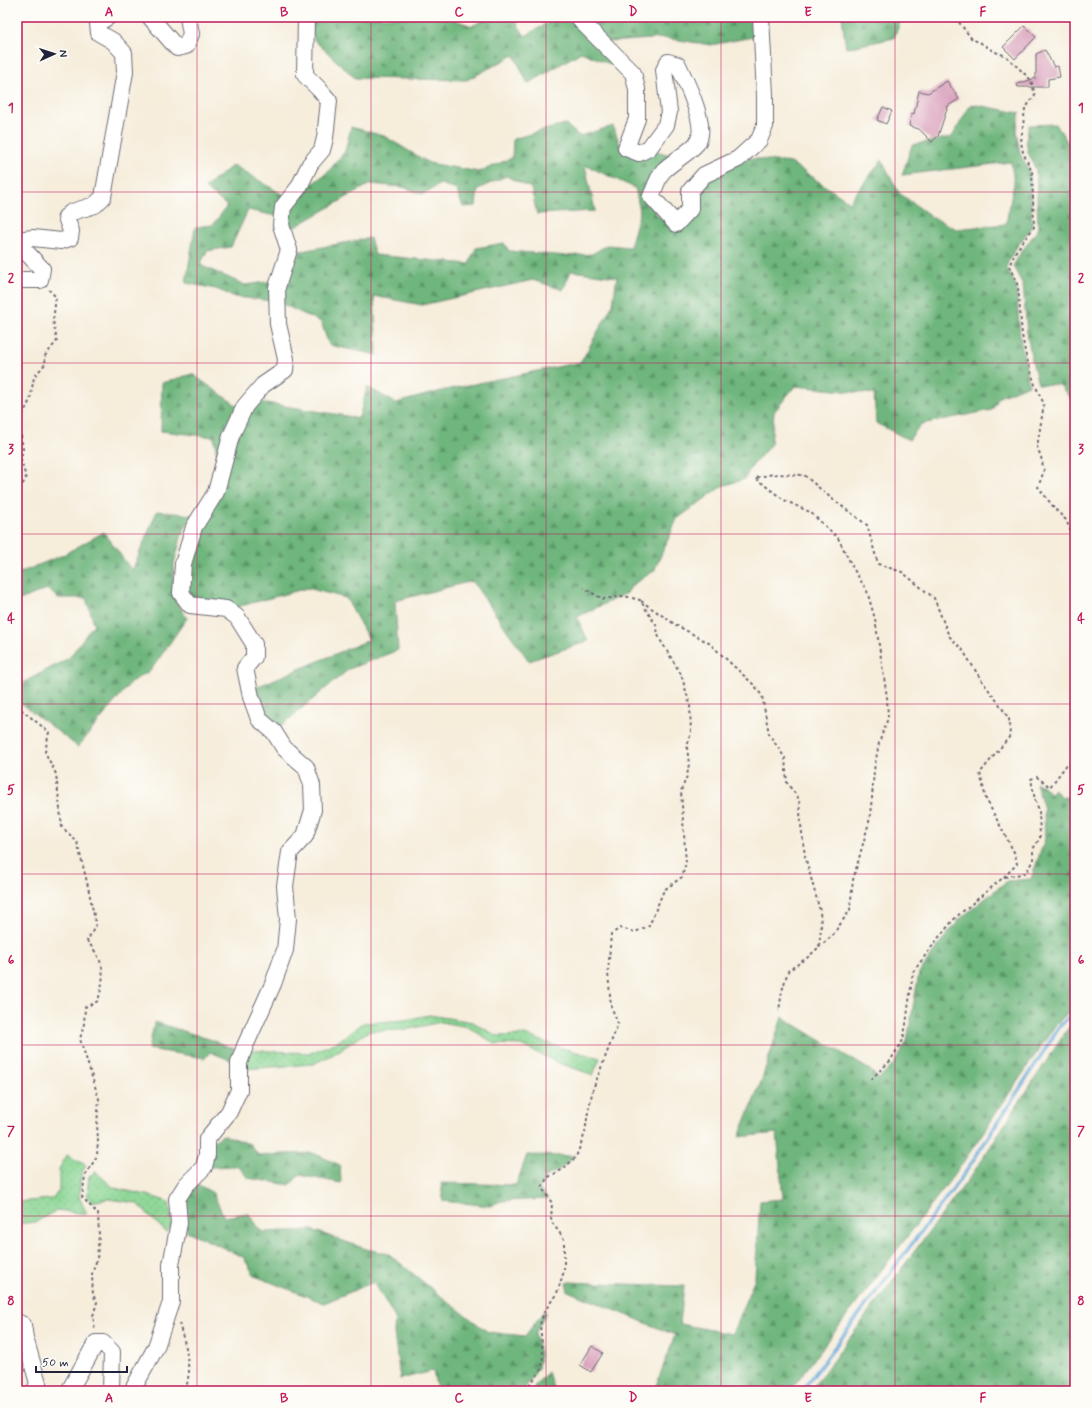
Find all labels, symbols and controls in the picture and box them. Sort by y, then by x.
text: A [105,4,113,21]
text: B [280,4,289,21]
text: C [454,4,464,21]
text: D [629,4,638,21]
text: E [804,4,812,21]
text: F [980,4,987,21]
north arrow [34,34,74,74]
text: N [56,50,70,58]
text: 1 [8,100,14,117]
text: 1 [1078,100,1084,117]
text: 2 [8,270,15,287]
text: 2 [1078,270,1085,287]
text: 3 [8,441,14,458]
text: 3 [1078,441,1084,458]
text: 4 [7,611,15,628]
text: 4 [1077,611,1085,628]
text: 5 [7,782,15,799]
text: 5 [1077,782,1085,799]
text: 6 [8,952,15,969]
text: 6 [1078,952,1085,969]
text: 7 [7,1123,15,1140]
text: 7 [1077,1123,1085,1140]
text: 8 [7,1293,15,1310]
text: 8 [1077,1293,1085,1310]
scale bar [36,1348,127,1374]
text: 50 m [42,1355,69,1371]
text: A [105,1390,113,1407]
text: B [280,1390,289,1407]
text: C [454,1390,464,1407]
text: D [629,1390,638,1407]
text: E [804,1390,812,1407]
text: F [980,1390,987,1407]

